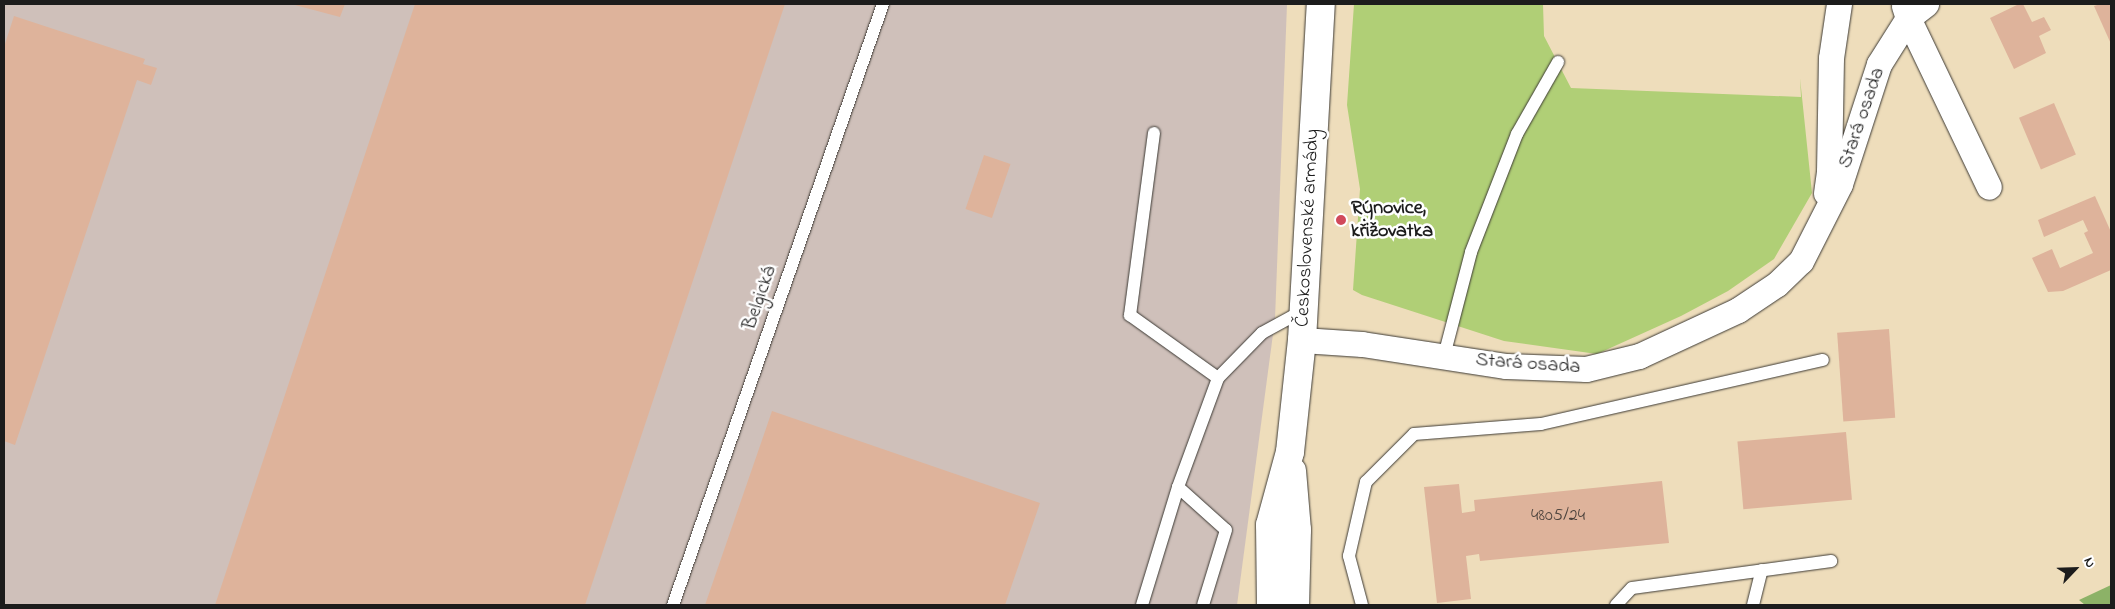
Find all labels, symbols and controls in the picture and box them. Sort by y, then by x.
street label: Stará osada [1834,64,1890,172]
street label: Československé armády [1291,128,1325,328]
place label: Rýnovice, křižovatka [1351,196,1433,243]
marker: Rýnovice, křižovatka [1335,214,1347,226]
street label: Belgická [738,263,782,333]
street label: Stará osada [1475,348,1581,380]
house number: 4805/24 [1531,505,1585,527]
north arrow [2050,544,2100,594]
text: N [2078,554,2101,571]

